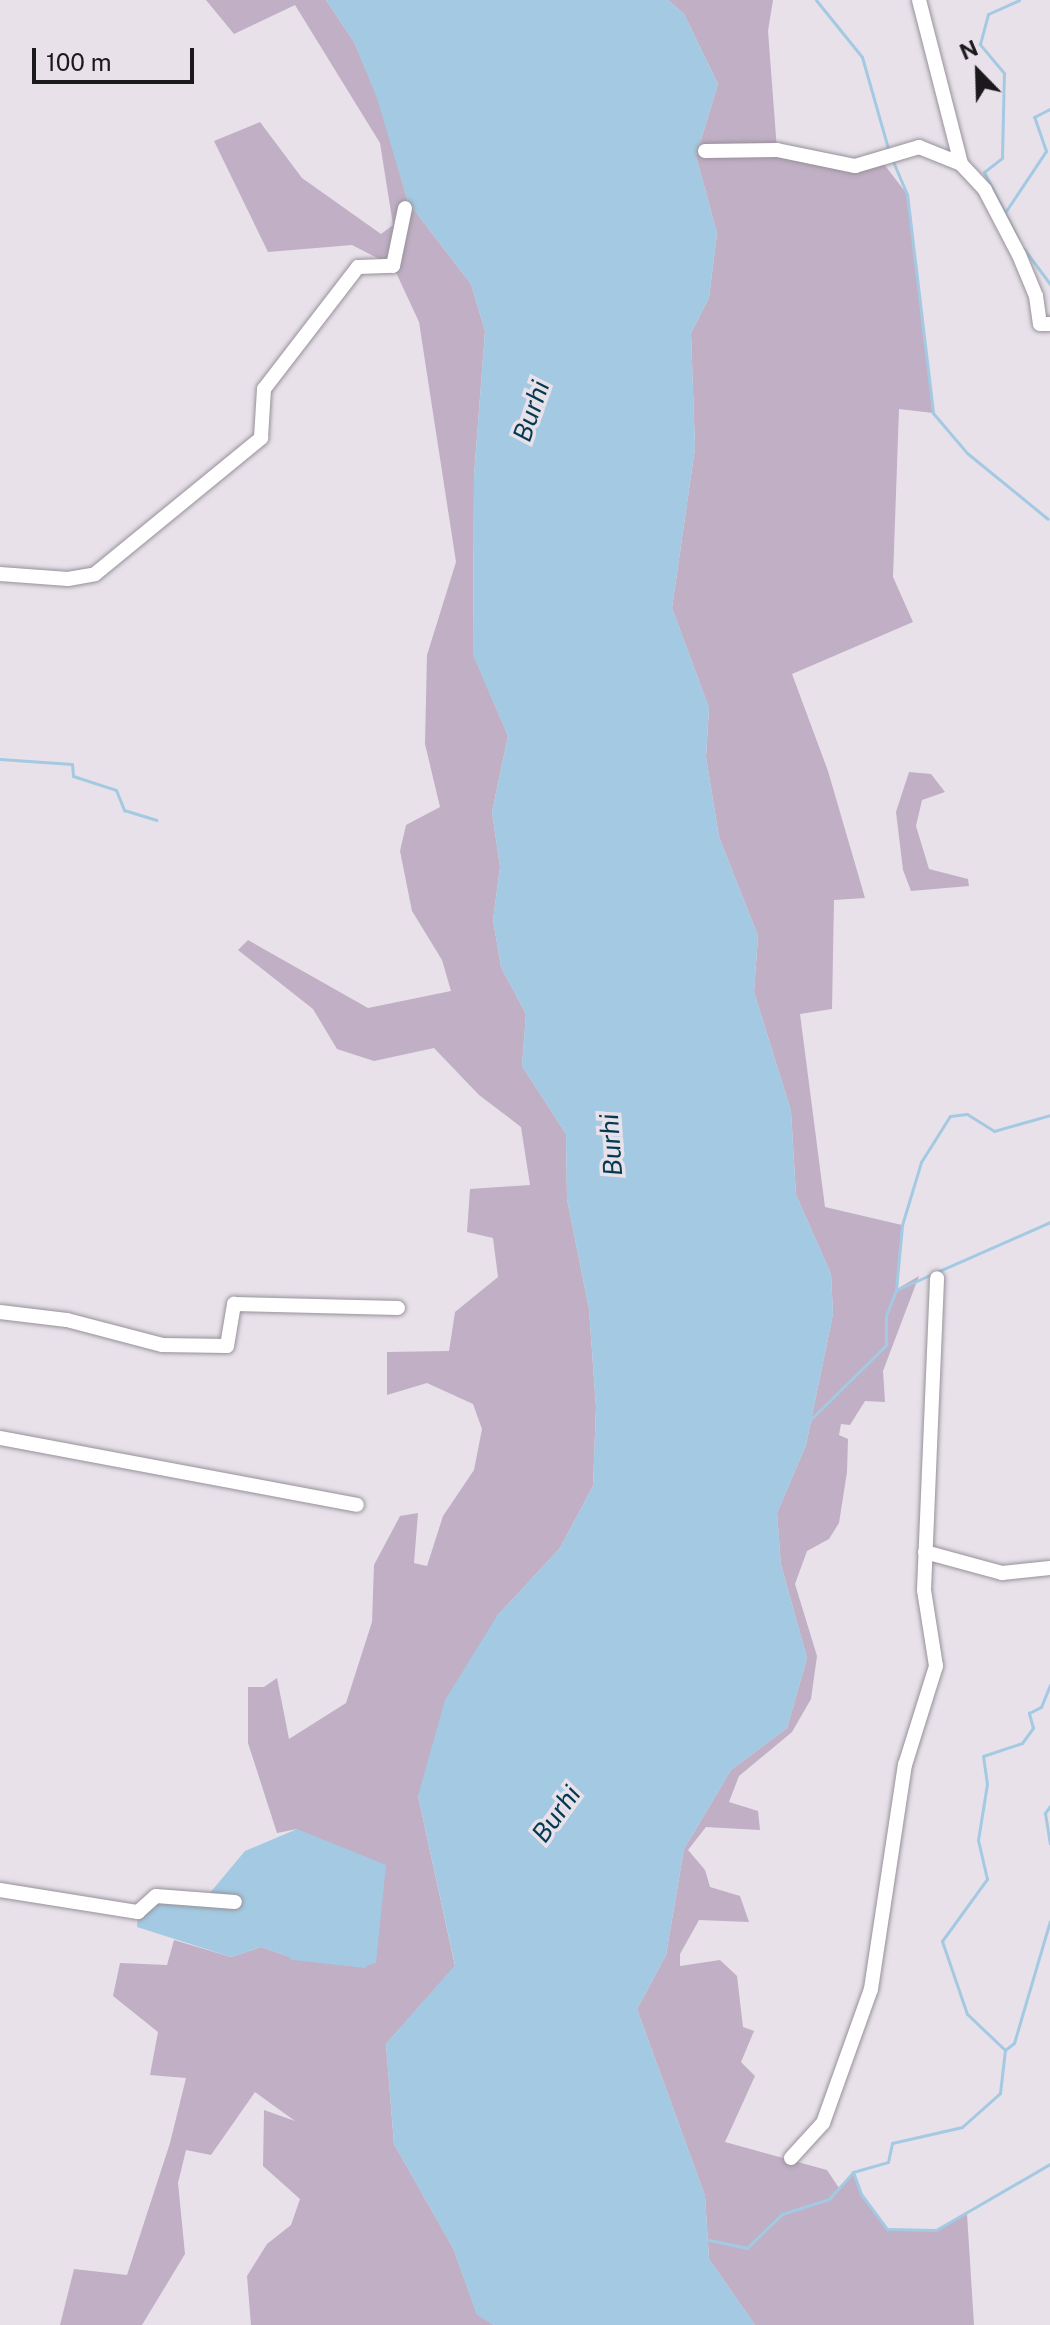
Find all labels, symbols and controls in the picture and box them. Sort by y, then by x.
scale bar [36,32,198,82]
north arrow [938,32,1018,112]
text: N [956,35,982,65]
text: 100 m [46,48,112,76]
water label: Burhi [506,376,556,446]
water label: Burhi [593,1113,629,1177]
water label: Burhi [525,1780,587,1848]

